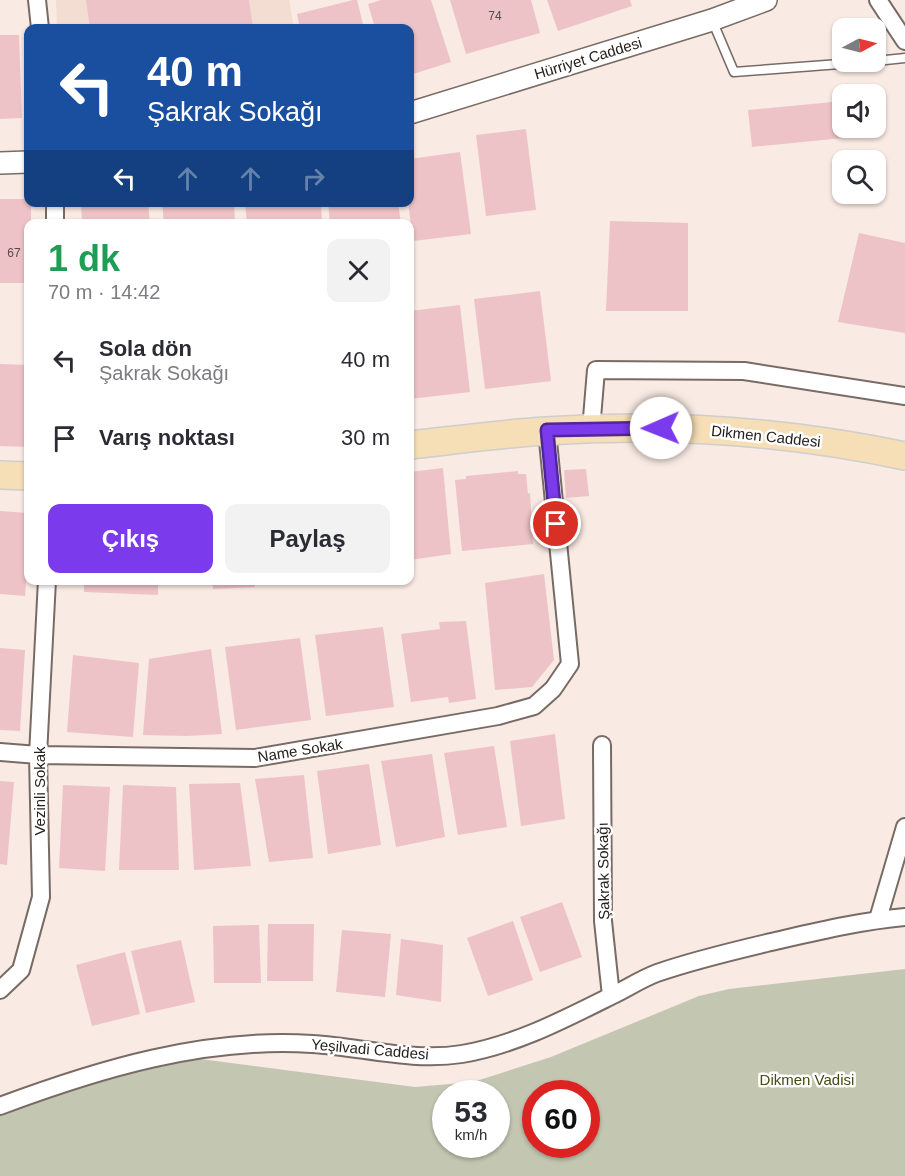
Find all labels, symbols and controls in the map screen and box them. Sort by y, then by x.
house number: 74 [488,9,502,23]
north arrow [832,18,886,72]
map controls [832,18,886,204]
street label: Hürriyet Caddesi [532,34,644,82]
icon: left [48,48,126,126]
text: 40 m [147,48,243,95]
button: sound [832,84,886,138]
text: Şakrak Sokağı [147,97,323,127]
button: search [832,150,886,204]
icon: left [108,162,141,195]
icon: ahead [171,162,204,195]
icon: ahead [234,162,267,195]
icon: right [297,162,330,195]
text: 1 dk [48,238,120,279]
button: close [327,239,390,302]
house number: 67 [7,246,21,260]
text: 70 m · 14:42 [48,281,160,303]
text: Sola dön [99,336,192,361]
icon: left [48,344,81,377]
text: 40 m [341,347,390,372]
text: Şakrak Sokağı [99,362,229,384]
position arrow [629,396,693,460]
icon: arrive [48,422,81,455]
street label: Dikmen Caddesi [710,422,822,450]
text: Varış noktası [99,425,235,450]
text: 30 m [341,425,390,450]
pin [530,498,581,549]
button: Çıkış [48,504,213,573]
button: Paylaş [225,504,390,573]
icon: arrive [539,507,572,540]
street label: Name Sokak [256,735,344,765]
street label: Vezinli Sokak [31,746,48,836]
street label: Şakrak Sokağı [594,822,612,920]
street label: Yeşilvadi Caddesi [311,1035,429,1063]
park label: Dikmen Vadisi [760,1071,854,1088]
speed limit sign: 60 [522,1080,600,1158]
text: 53 [454,1095,488,1128]
text: km/h [455,1126,487,1143]

